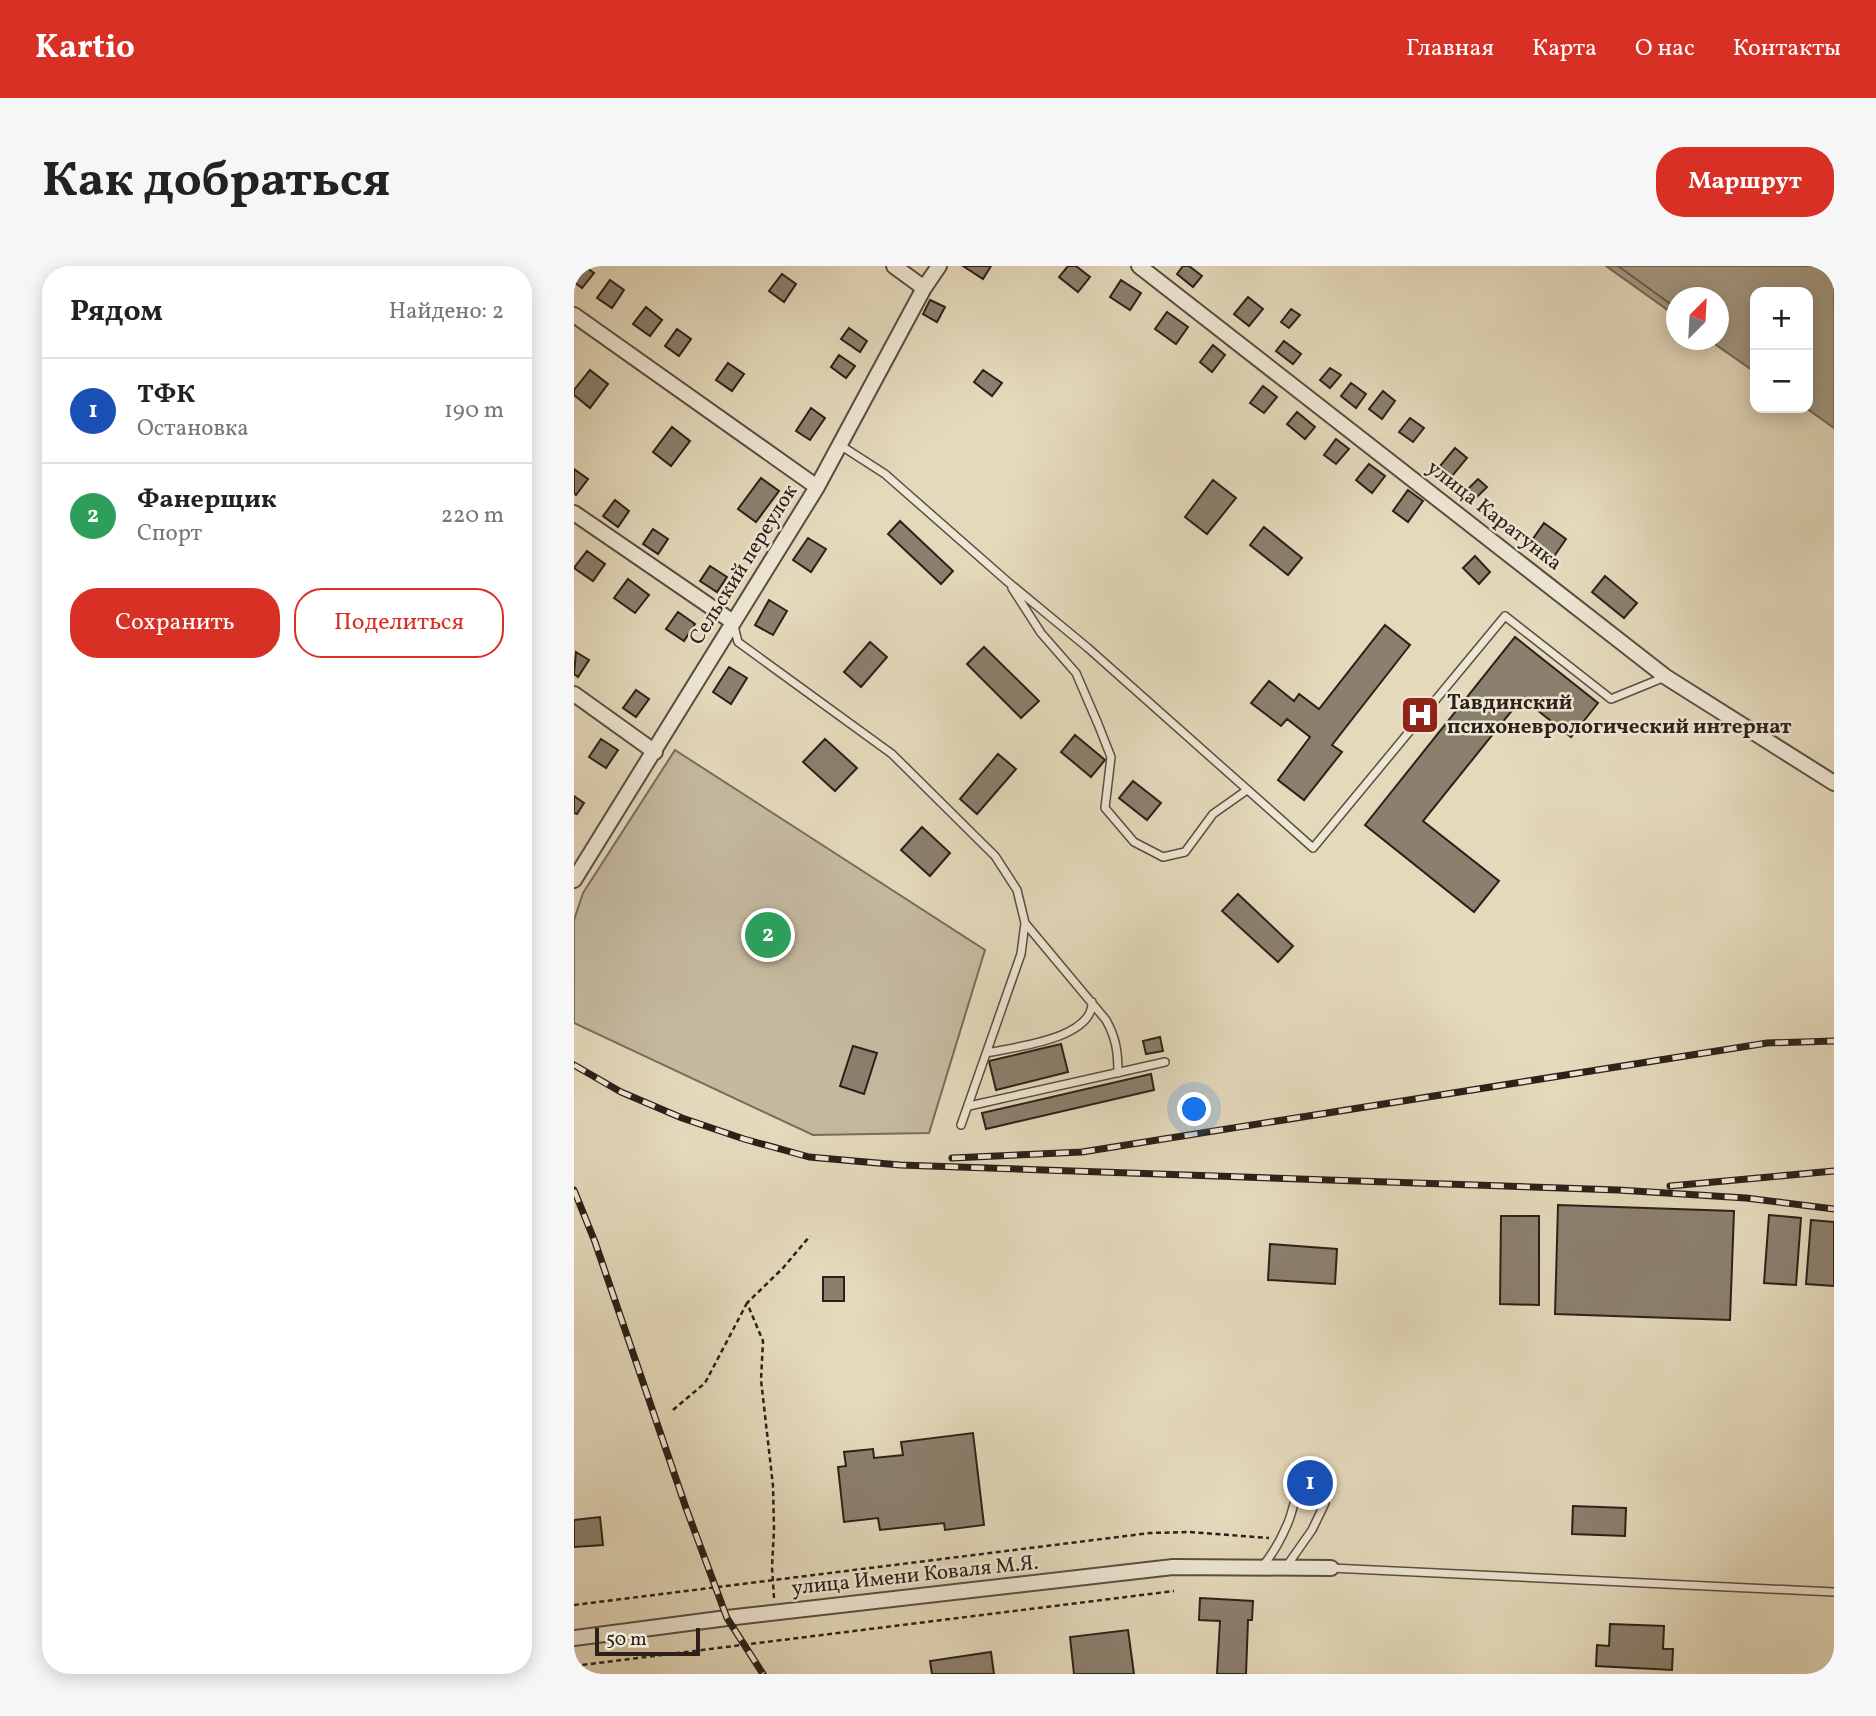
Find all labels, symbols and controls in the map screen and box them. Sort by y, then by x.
text: Kartio [35,26,135,72]
text: Главная [1406,32,1494,66]
text: Карта [1532,32,1597,66]
text: О нас [1635,32,1695,66]
text: Контакты [1733,32,1841,66]
button: Маршрут [1656,147,1834,217]
text: Как добраться [42,148,390,217]
north arrow [1666,287,1729,350]
map controls [1750,287,1813,413]
button: + [1750,287,1813,350]
text: Рядом [70,291,163,333]
text: Найдено: 2 [389,296,504,328]
button: − [1750,350,1813,413]
text: ТФК [137,377,195,413]
text: 1 [88,395,98,427]
text: 190 m [444,395,504,427]
text: Остановка [137,413,249,445]
street label: улица Каратунка [1420,454,1568,578]
street label: Сельский переулок [683,479,805,651]
text: Фанерщик [137,482,277,518]
text: 2 [87,500,99,532]
text: 220 m [441,500,504,532]
text: Спорт [137,518,202,550]
button: Сохранить [70,588,280,658]
button: Поделиться [294,588,504,658]
place label: Тавдинский психоневрологический интернат [1447,689,1792,742]
hospital icon: Тавдинский психоневрологический интернат [1399,694,1441,736]
pin: 2 [745,909,791,961]
your location [1177,1092,1211,1126]
pin: 1 [1287,1457,1333,1509]
street label: улица Имени Коваля М.Я. [790,1549,1040,1603]
scale bar [595,1625,700,1657]
text: 50 m [606,1627,647,1653]

